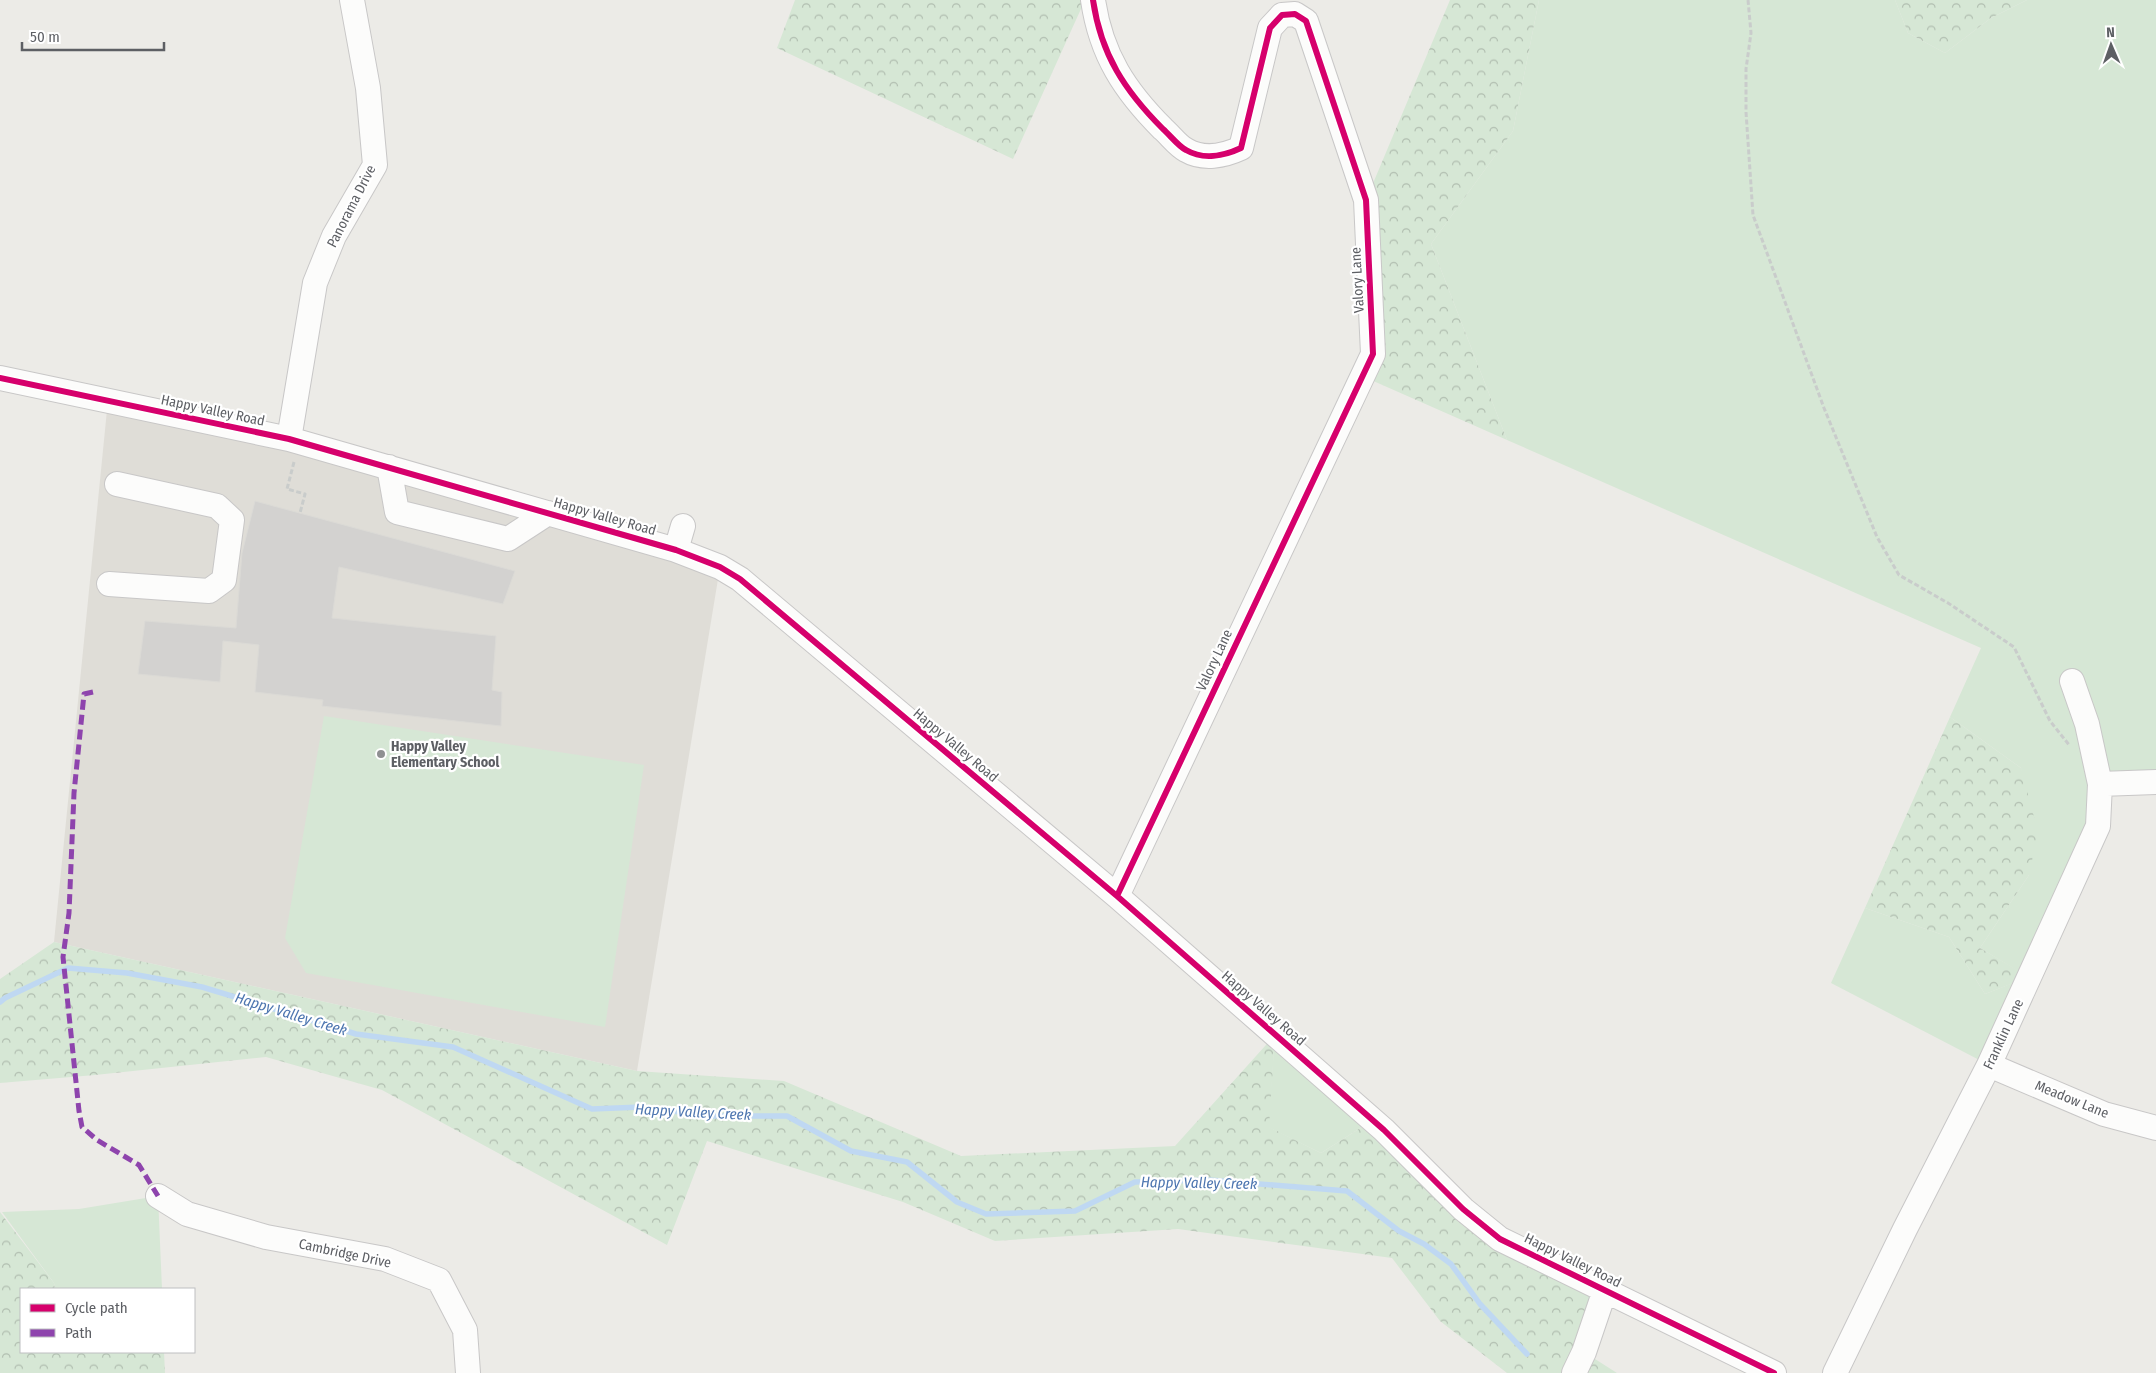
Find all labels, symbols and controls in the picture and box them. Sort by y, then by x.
scale bar [22,20,165,52]
north arrow [2086,20,2136,70]
text: N [2106,24,2115,41]
text: 50 m [30,28,60,46]
street label: Panorama Drive [323,162,380,250]
street label: Valory Lane [1347,247,1368,313]
street label: Happy Valley Road [159,391,266,430]
street label: Happy Valley Road [552,494,658,539]
street label: Valory Lane [1193,627,1236,694]
street label: Happy Valley Road [910,705,1002,786]
place label: Happy Valley Elementary School [391,738,500,771]
marker: Happy Valley Elementary School [375,748,387,760]
street label: Happy Valley Road [1218,967,1309,1049]
water label: Happy Valley Creek [233,988,350,1040]
street label: Franklin Lane [1980,996,2027,1072]
street label: Meadow Lane [2032,1077,2111,1122]
water label: Happy Valley Creek [634,1100,752,1124]
water label: Happy Valley Creek [1141,1173,1258,1193]
street label: Happy Valley Road [1522,1230,1624,1291]
street label: Cambridge Drive [297,1235,393,1272]
legend [20,1288,195,1353]
text: Cycle path [65,1299,128,1317]
text: Path [65,1324,92,1342]

